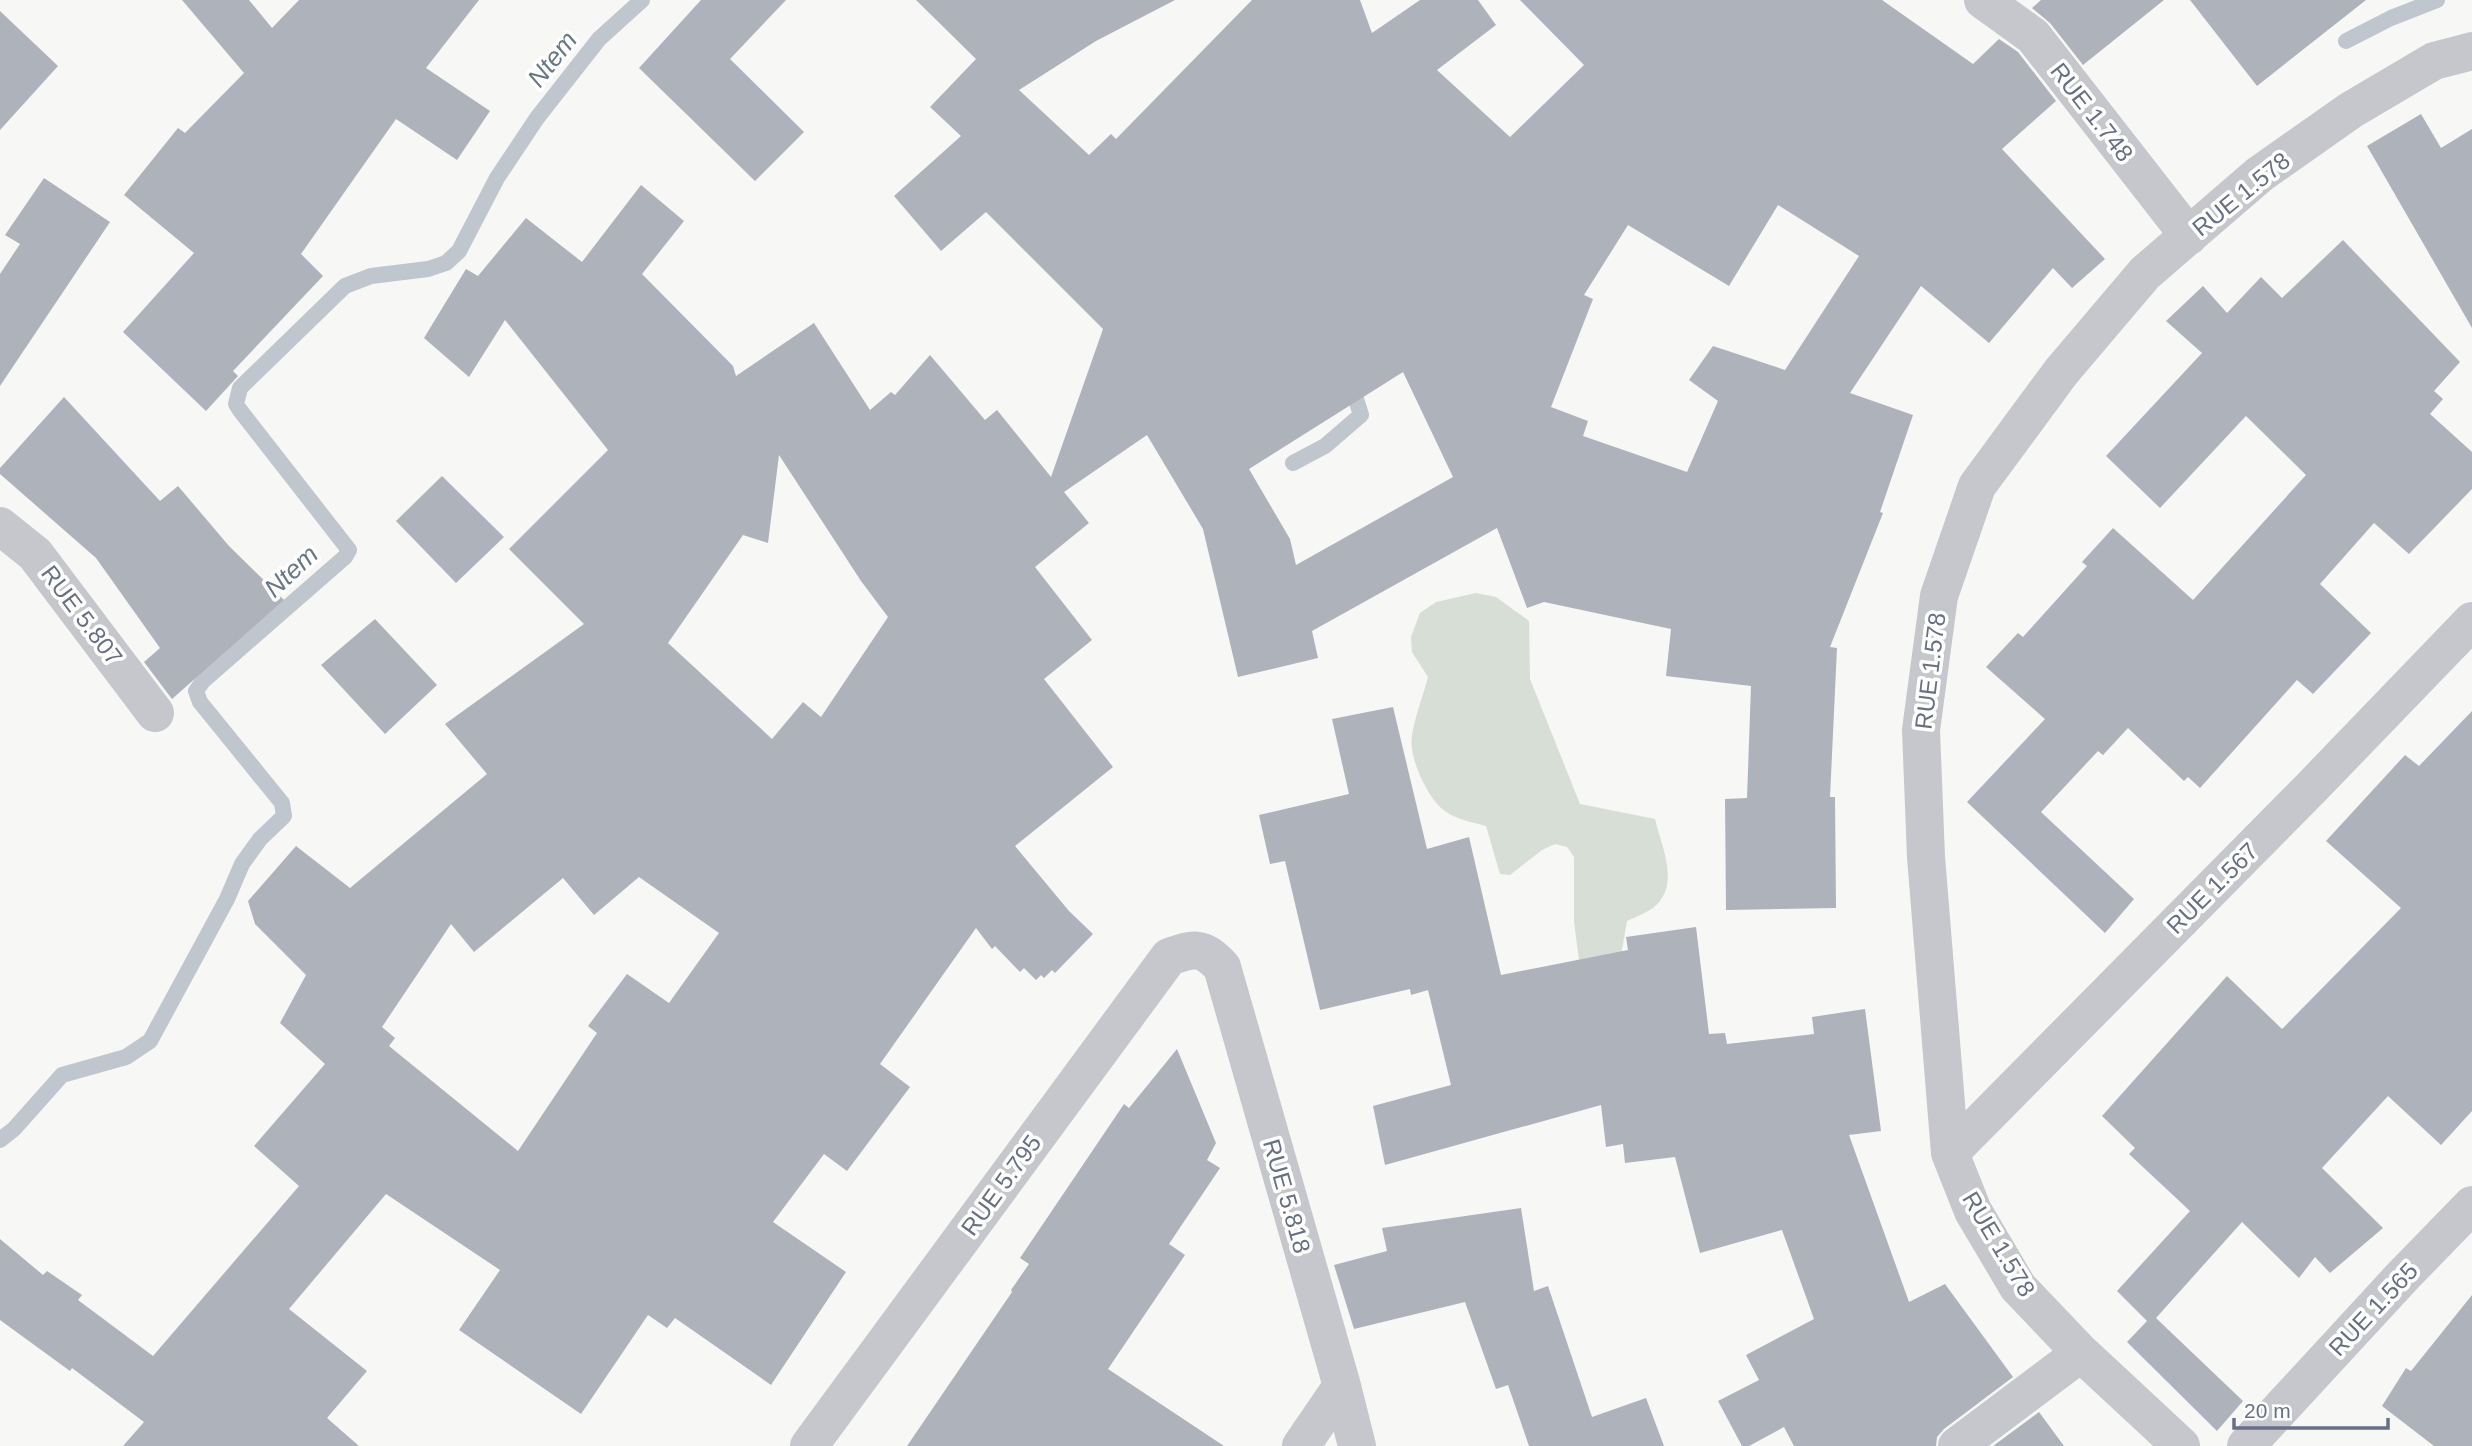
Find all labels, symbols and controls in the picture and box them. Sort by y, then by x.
water label: Ntem [521,25,583,93]
street label: RUE 1.748 [2045,57,2139,167]
street label: RUE 1.578 [2187,147,2295,241]
water label: Ntem [258,539,324,603]
street label: RUE 5.807 [36,560,128,670]
street label: RUE 1.578 [1909,611,1951,731]
street label: RUE 1.567 [2161,837,2263,939]
street label: RUE 5.795 [956,1130,1046,1240]
street label: RUE 5.818 [1258,1136,1316,1256]
street label: RUE 1.578 [1957,1187,2041,1301]
street label: RUE 1.565 [2323,1257,2423,1361]
scale bar [2234,1386,2388,1430]
text: 20 m [2244,1399,2291,1422]

